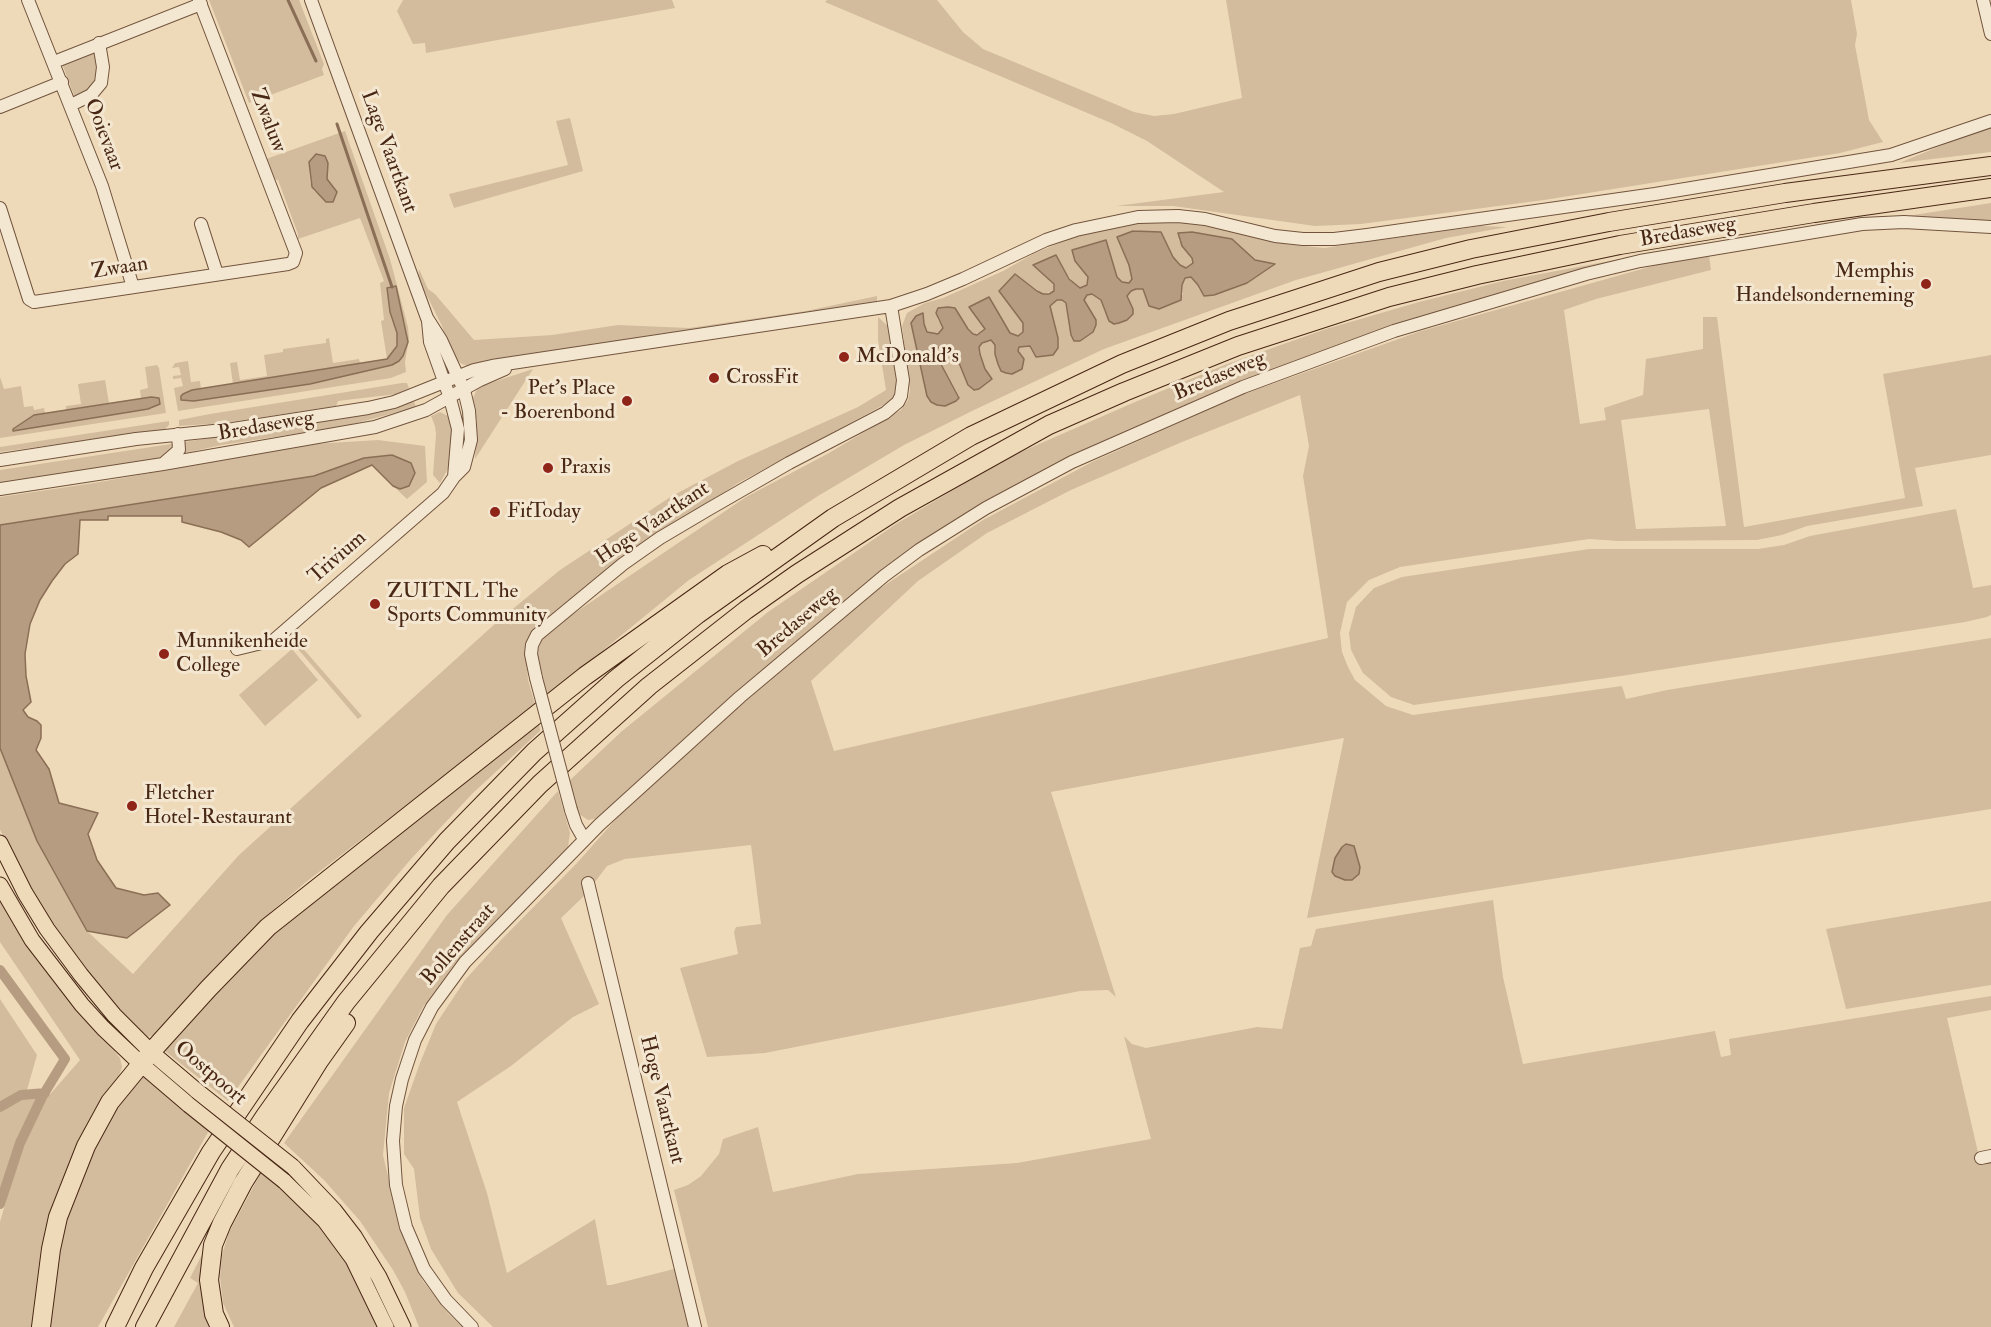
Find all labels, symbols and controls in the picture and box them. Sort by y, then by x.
street label: Zwaluw [243,86,291,156]
street label: Lage Vaartkant [354,87,422,217]
street label: Ooievaar [78,95,128,175]
street label: Bredaseweg [1638,212,1738,254]
street label: Zwaan [90,252,150,286]
place label: Memphis Handelsonderneming [1735,259,1914,309]
marker: Memphis Handelsonderneming [1919,277,1933,291]
place label: McDonald's [856,344,959,370]
street label: Bredaseweg [1170,346,1270,408]
marker: McDonald's [837,350,851,364]
place label: CrossFit [726,365,799,391]
marker: CrossFit [707,371,721,385]
place label: Pet's Place - Boerenbond [500,376,615,426]
marker: Pet's Place - Boerenbond [620,394,634,408]
street label: Bredaseweg [216,406,316,448]
place label: Praxis [560,455,611,481]
marker: Praxis [541,461,555,475]
street label: Hoge Vaartkant [591,477,715,571]
place label: FitToday [507,499,581,525]
marker: FitToday [488,505,502,519]
street label: Trivium [304,526,372,590]
place label: ZUITNL The Sports Community [387,579,547,629]
street label: Bredaseweg [753,582,843,664]
marker: ZUITNL The Sports Community [368,597,382,611]
place label: Munnikenheide College [176,629,308,679]
marker: Munnikenheide College [157,647,171,661]
place label: Fletcher Hotel-Restaurant [144,781,292,831]
marker: Fletcher Hotel-Restaurant [125,799,139,813]
street label: Bollenstraat [417,899,501,991]
street label: Hoge Vaartkant [633,1033,689,1167]
street label: Oostpoort [169,1036,251,1112]

